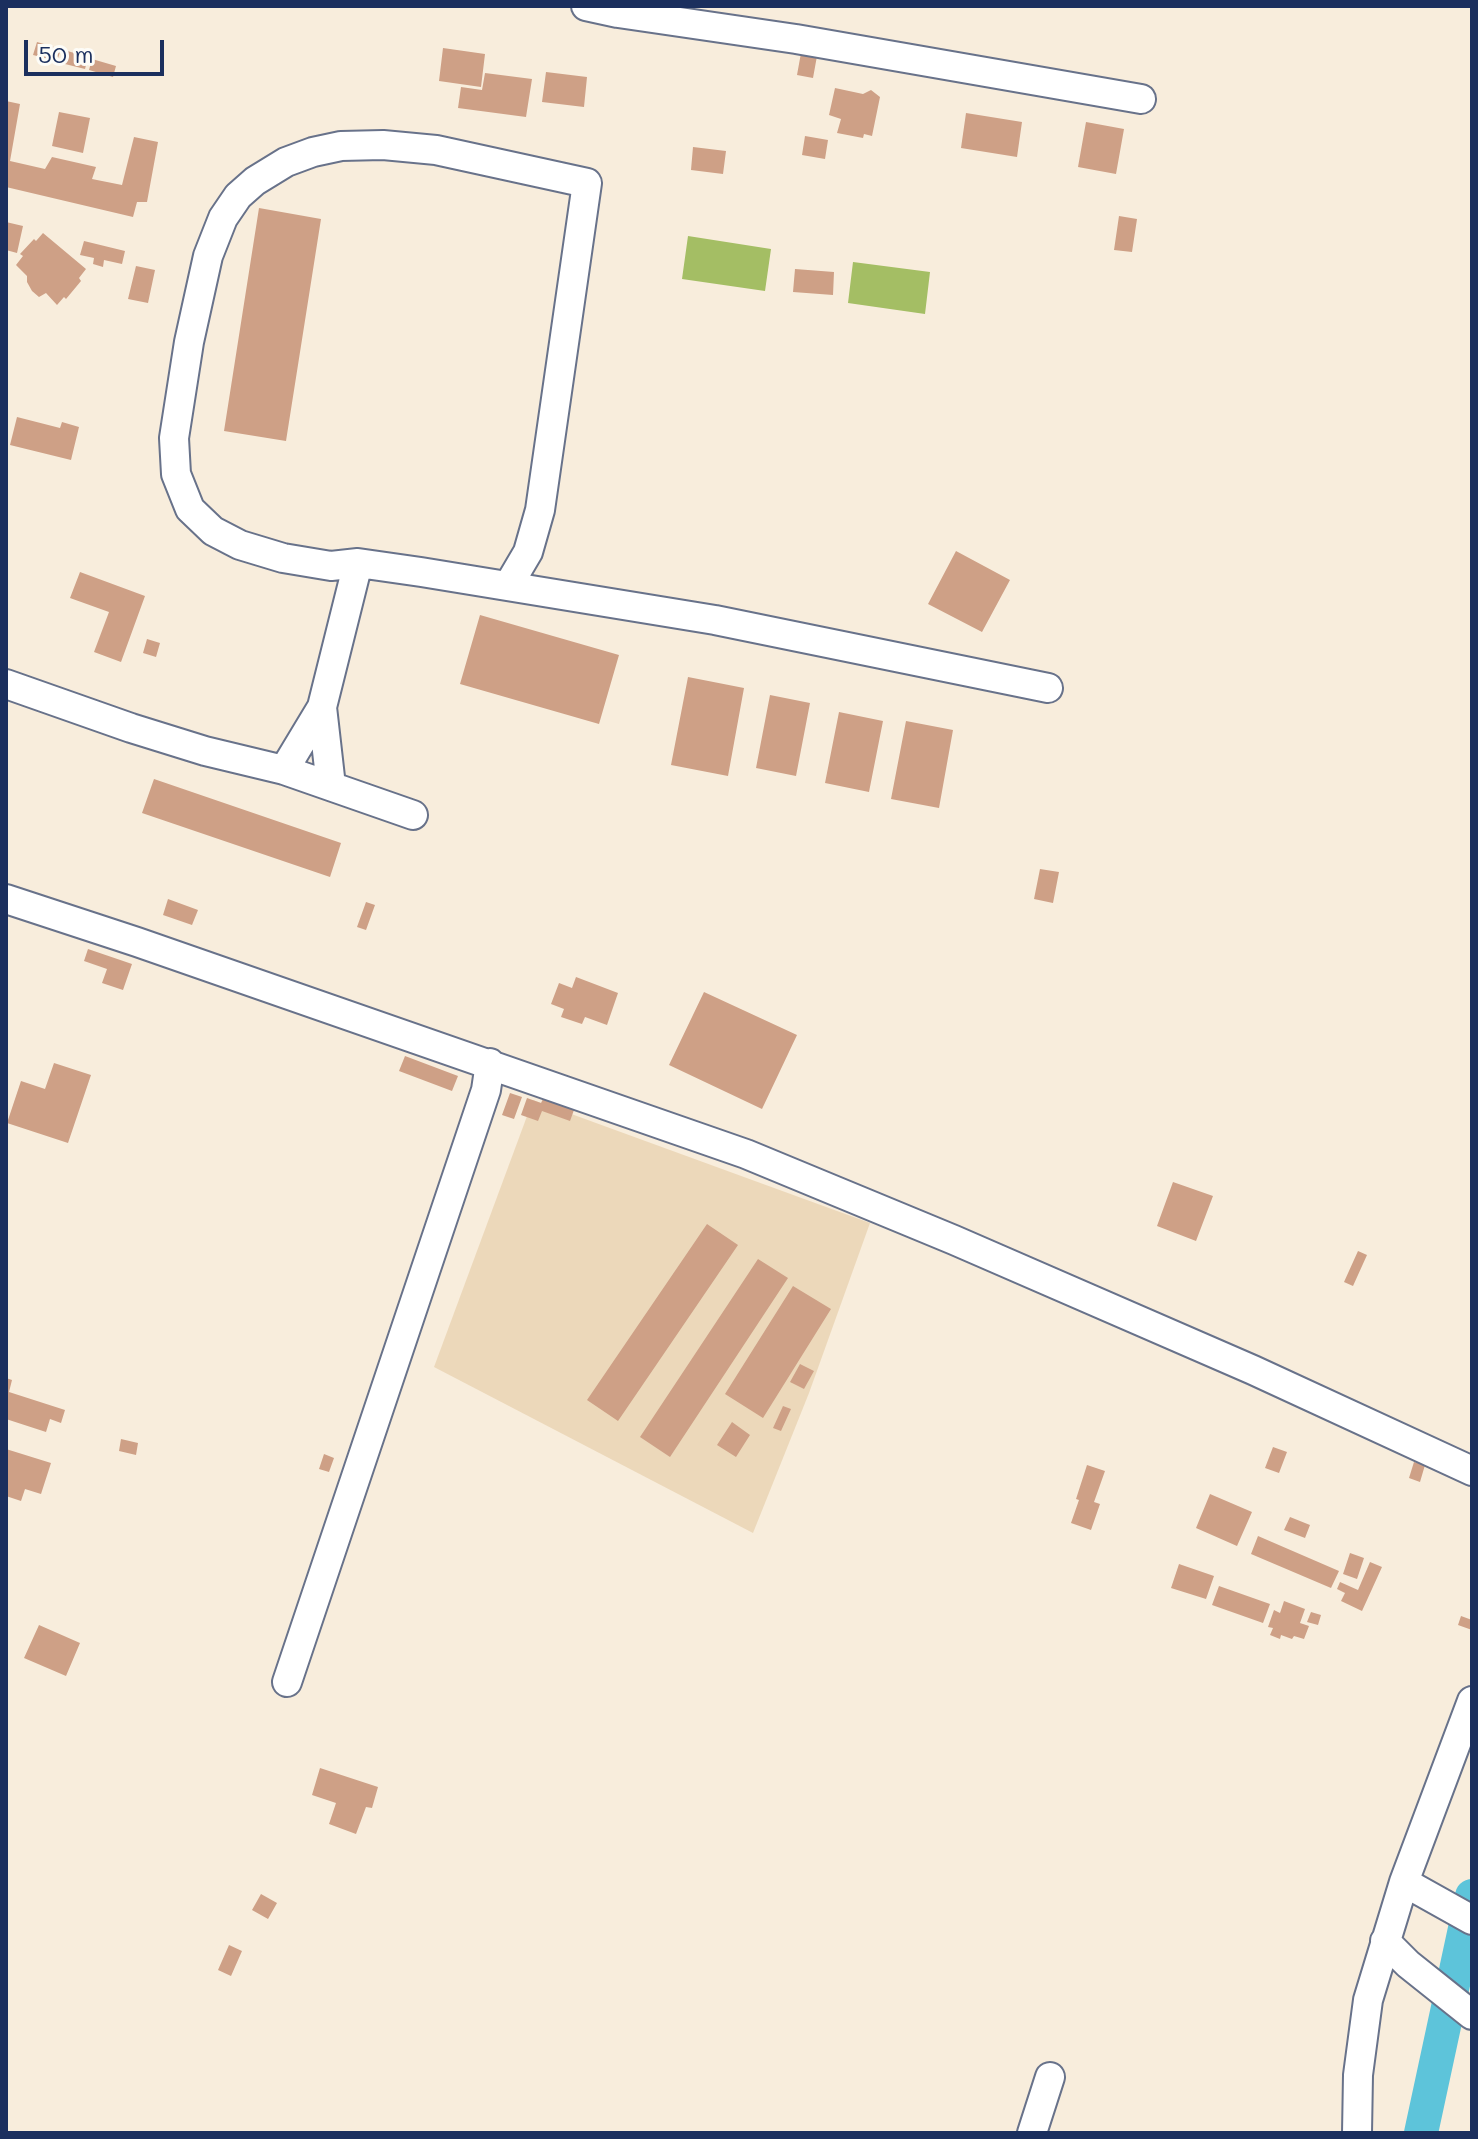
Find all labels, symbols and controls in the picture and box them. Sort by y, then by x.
scale bar [28,24,168,74]
text: 50 m [38,38,94,69]

